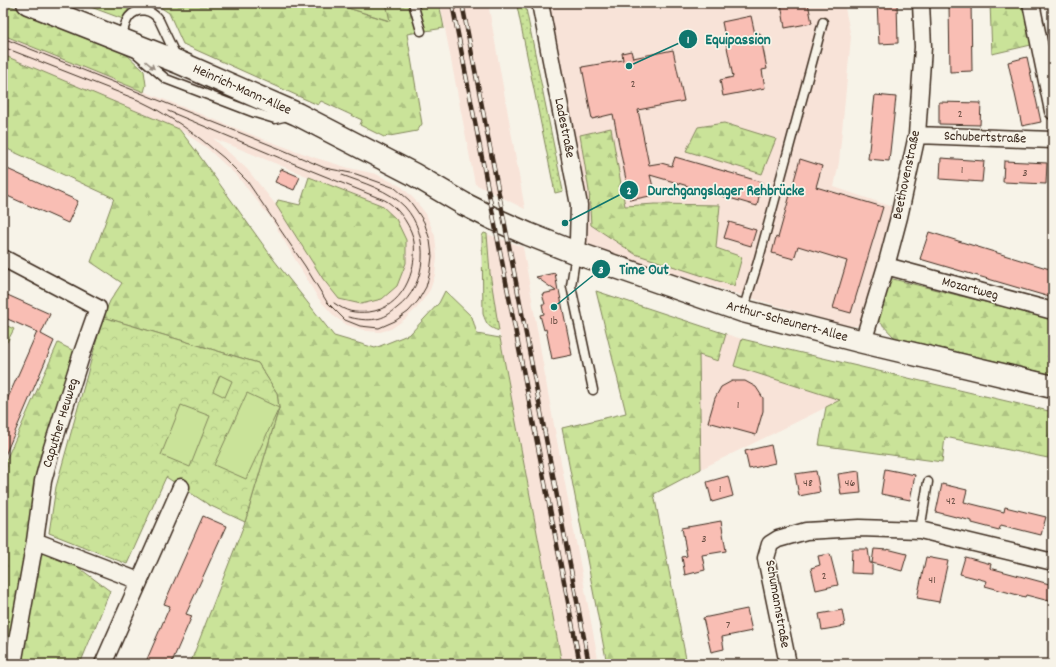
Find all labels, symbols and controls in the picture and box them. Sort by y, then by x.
callout: Equipassion [678,25,779,52]
text: Equipassion [705,30,771,52]
text: 1 [687,32,690,49]
street label: Heinrich-Mann-Allee [189,59,295,121]
one-way arrow [144,60,155,69]
house number: 2 [630,76,636,93]
street label: Ladestraße [548,96,580,160]
house number: 2 [957,106,963,123]
street label: Schubertstraße [943,127,1027,149]
street label: Beethovenstraße [888,128,926,222]
house number: 1 [961,162,963,179]
house number: 3 [1022,165,1028,182]
callout: Durchgangslager Rehbrücke [619,176,812,203]
text: Durchgangslager Rehbrücke [648,181,805,203]
text: 2 [626,183,632,200]
callout: Time Out [591,256,677,283]
text: Time Out [619,260,669,282]
text: 3 [598,262,604,279]
street label: Mozartweg [939,272,1001,306]
street label: Arthur-Scheunert-Allee [724,296,850,348]
house number: 1b [550,313,558,330]
street label: Caputher Heuweg [38,376,84,470]
house number: 1 [737,397,739,414]
house number: 48 [803,475,813,492]
house number: 46 [845,475,856,492]
house number: 1 [719,481,721,498]
house number: 42 [946,493,956,510]
house number: 3 [701,531,707,548]
street label: Schumannstraße [759,558,795,650]
house number: 2 [821,568,827,585]
house number: 41 [928,572,936,589]
house number: 7 [726,617,731,634]

